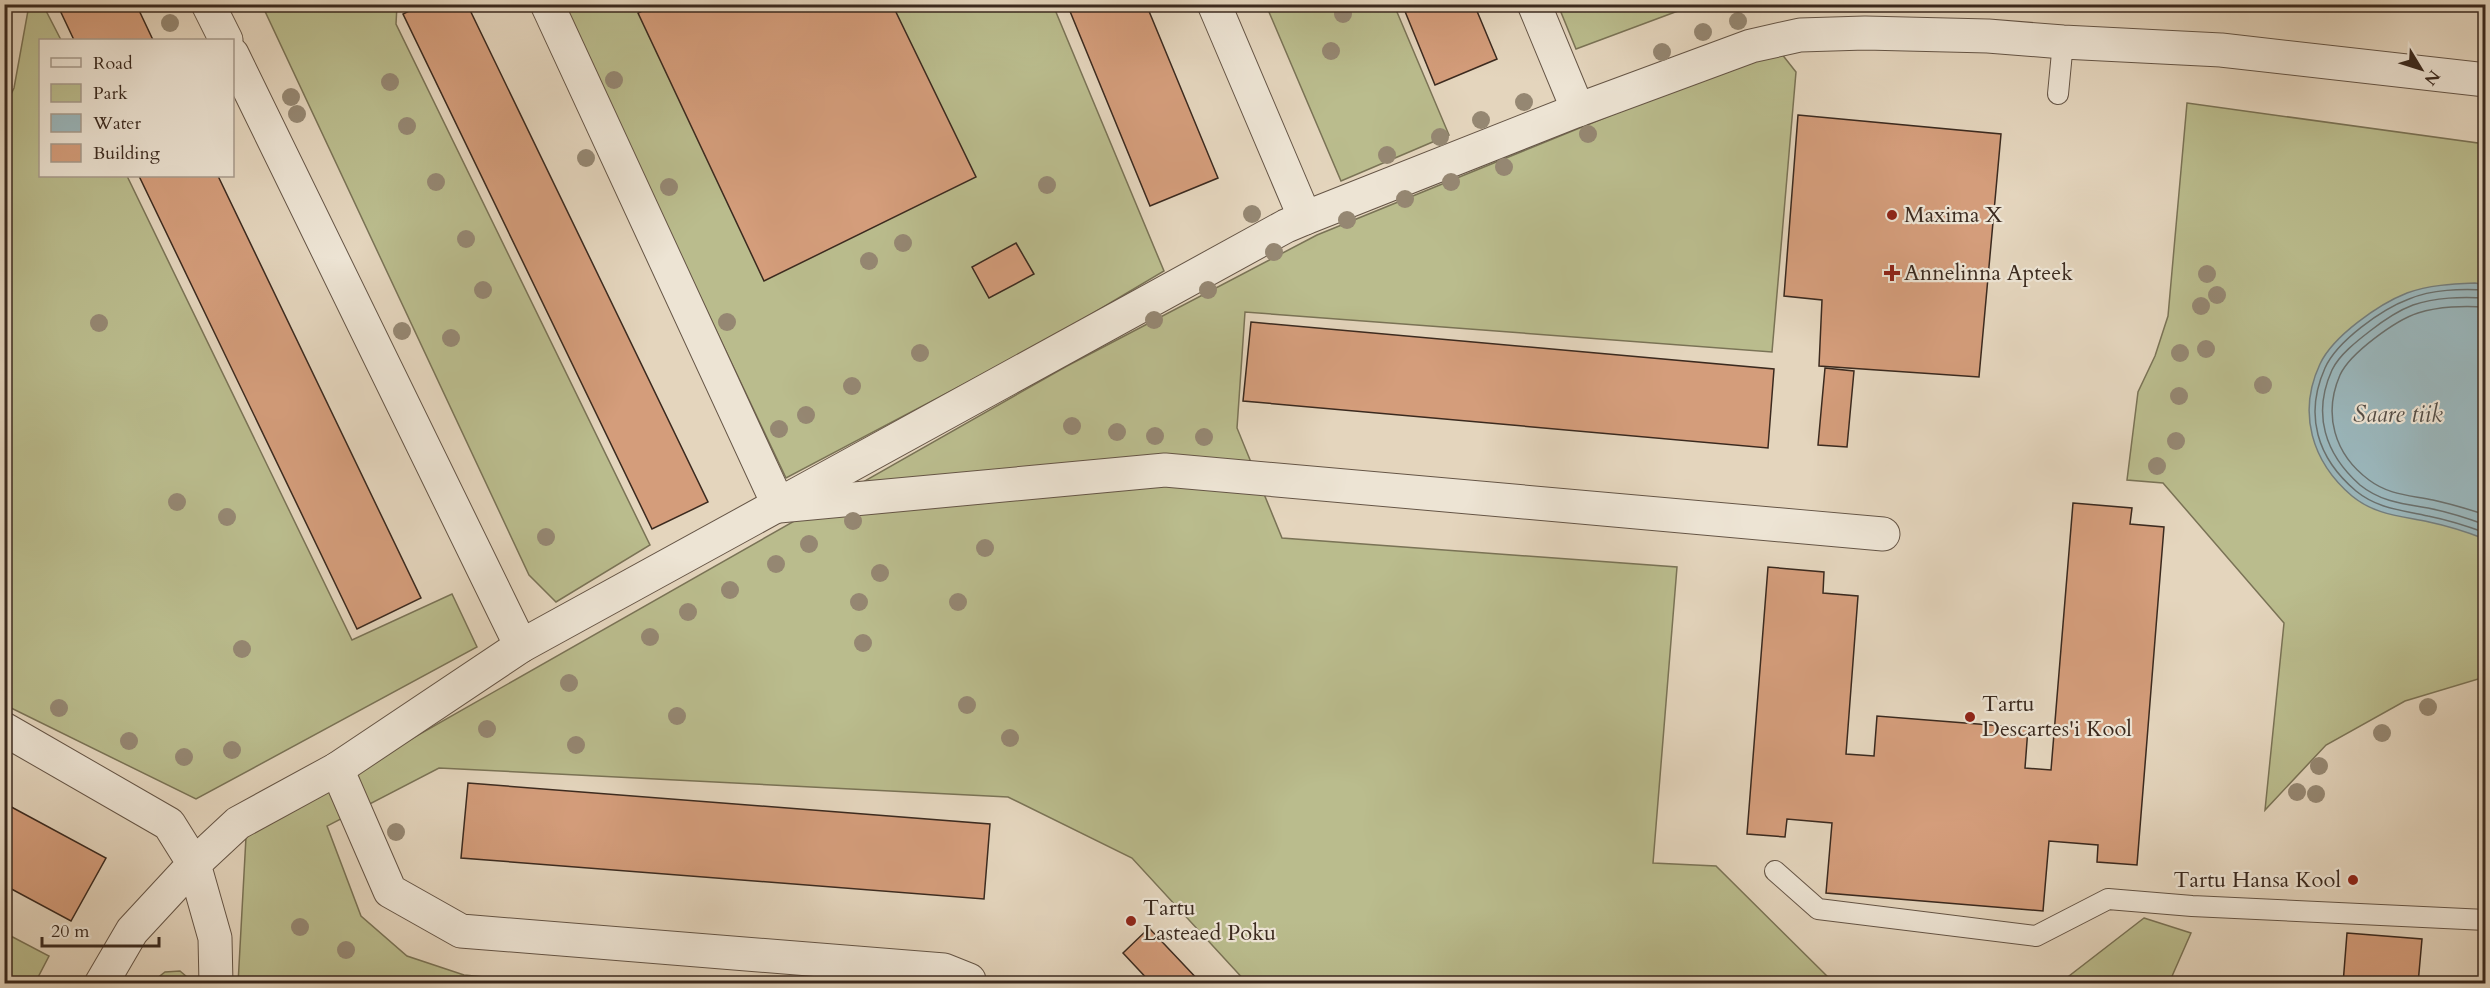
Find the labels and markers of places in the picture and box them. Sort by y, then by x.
place label: Maxima X [1904,200,2003,230]
marker: Maxima X [1885,208,1899,222]
place label: Annelinna Apteek [1904,258,2073,288]
marker: Annelinna Apteek [1885,266,1899,280]
place label: Tartu Descartes'i Kool [1982,689,2132,744]
marker: Tartu Descartes'i Kool [1963,710,1977,724]
place label: Tartu Hansa Kool [2173,865,2341,895]
marker: Tartu Hansa Kool [2346,873,2360,887]
place label: Tartu Lasteaed Poku [1143,893,1276,948]
marker: Tartu Lasteaed Poku [1124,914,1138,928]

